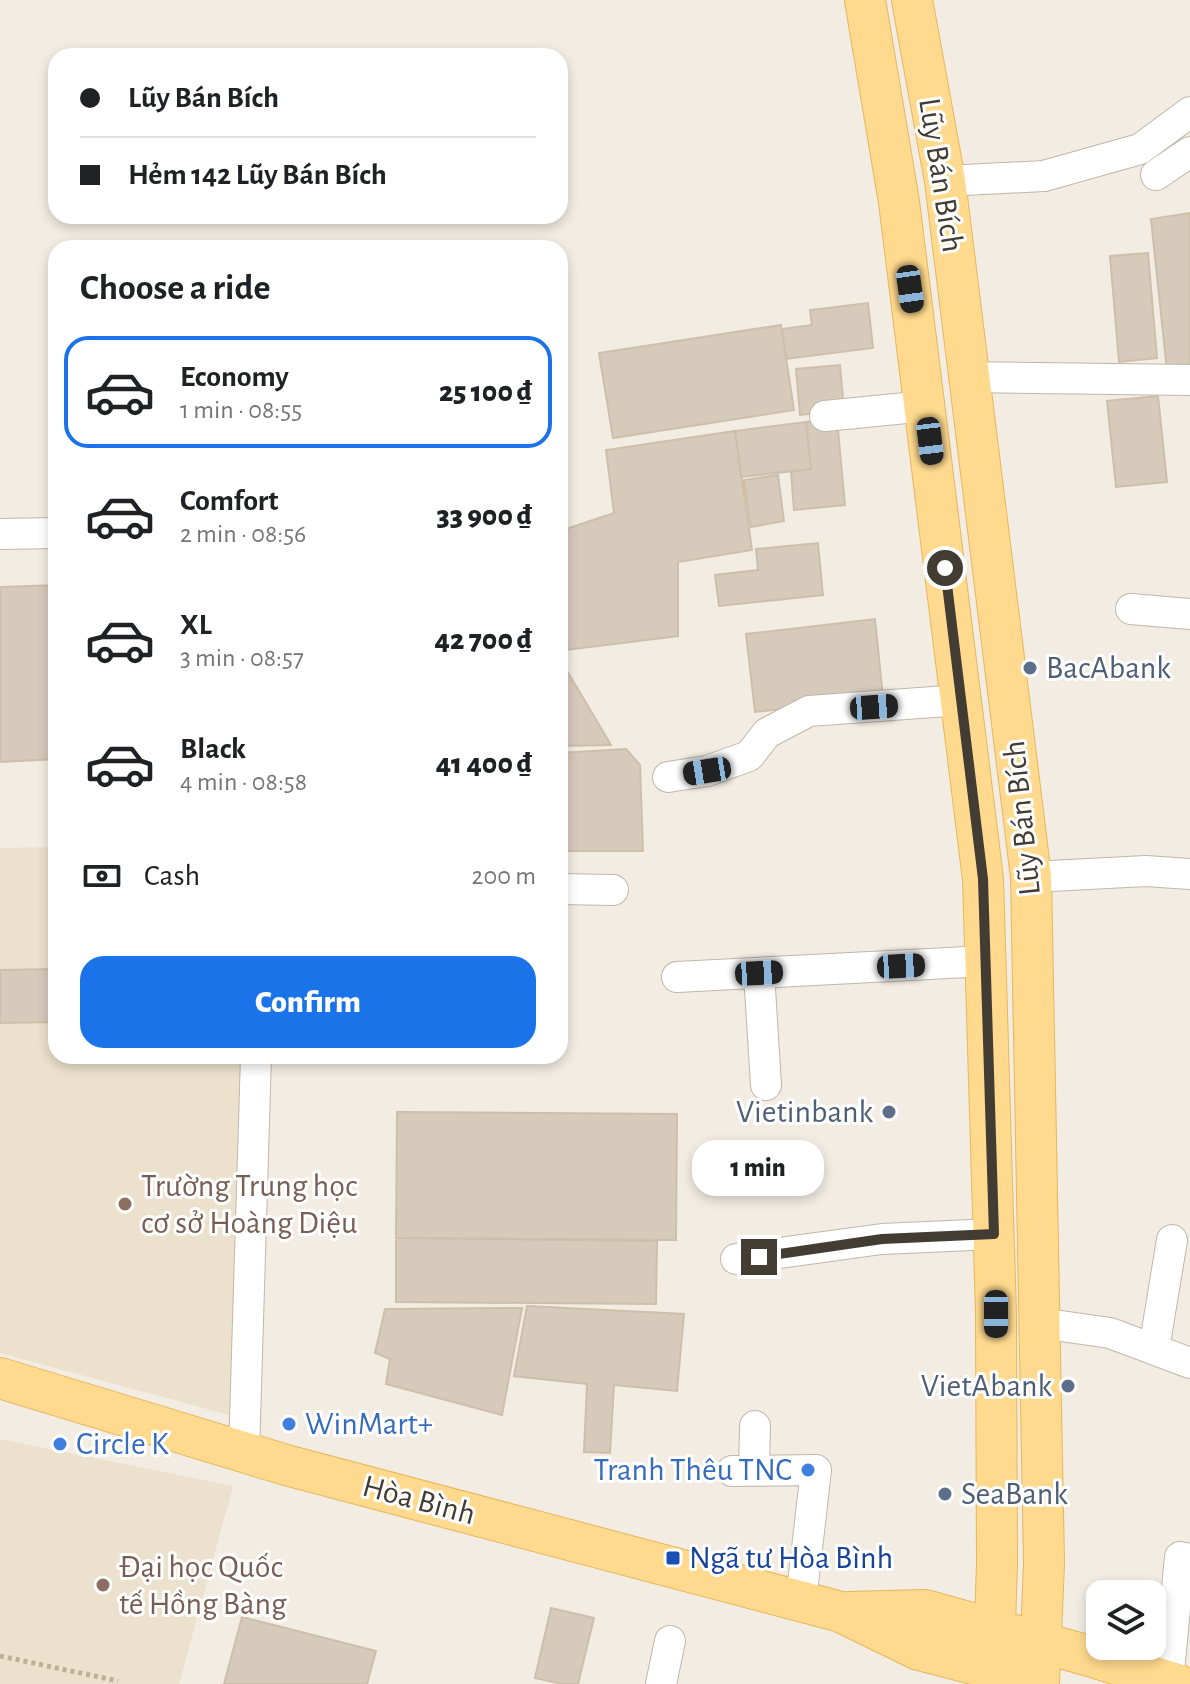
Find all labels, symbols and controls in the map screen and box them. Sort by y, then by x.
text: Lũy Bán Bích [128,83,279,113]
street label: Lũy Bán Bích [913,96,969,254]
text: Hẻm 142 Lũy Bán Bích [128,160,387,190]
car [895,264,925,314]
text: Choose a ride [80,270,270,306]
icon: car [84,356,156,428]
text: Economy [180,362,289,392]
text: 25 100 ₫ [439,377,532,407]
text: 1 min · 08:55 [180,397,302,423]
car [915,416,945,466]
icon: car [84,480,156,552]
text: Comfort [180,486,279,516]
text: 33 900 ₫ [436,501,532,531]
text: 2 min · 08:56 [180,521,306,547]
route start [927,550,963,586]
icon: car [84,604,156,676]
text: XL [180,610,212,640]
text: 42 700 ₫ [435,625,532,655]
text: 3 min · 08:57 [180,645,304,671]
place label: BacAbank [1046,652,1171,684]
marker: BacAbank [1021,659,1039,677]
car [849,693,899,721]
icon: car [84,728,156,800]
text: Black [180,734,246,764]
street label: Lũy Bán Bích [998,739,1046,897]
text: 41 400 ₫ [436,749,532,779]
car [681,755,733,787]
text: 4 min · 08:58 [180,769,307,795]
icon: cash [80,854,124,898]
text: Cash [144,861,200,891]
text: 200 m [472,863,536,889]
car [876,953,926,979]
button: Confirm [80,956,536,1048]
car [734,960,784,986]
place label: Vietinbank [736,1096,873,1128]
marker: Vietinbank [880,1103,898,1121]
callout: 1 min [693,1141,825,1197]
text: 1 min [730,1155,786,1181]
place label: Trường Trung học cơ sở Hoàng Diệu [141,1170,357,1239]
marker: Trường Trung học cơ sở Hoàng Diệu [116,1195,134,1213]
route end [741,1239,777,1275]
car [984,1290,1008,1338]
place label: VietAbank [921,1370,1052,1402]
marker: VietAbank [1059,1377,1077,1395]
place label: WinMart+ [305,1408,433,1440]
marker: WinMart+ [280,1415,298,1433]
place label: Circle K [76,1428,169,1460]
marker: Circle K [51,1435,69,1453]
place label: Tranh Thêu TNC [593,1454,792,1486]
marker: Tranh Thêu TNC [799,1461,817,1479]
street label: Hòa Bình [359,1470,479,1530]
place label: SeaBank [961,1478,1068,1510]
marker: SeaBank [936,1485,954,1503]
place label: Ngã tư Hòa Bình [689,1542,893,1574]
marker: Ngã tư Hòa Bình [664,1549,682,1567]
place label: Đại học Quốc tế Hồng Bàng [119,1551,287,1620]
marker: Đại học Quốc tế Hồng Bàng [94,1576,112,1594]
map controls [1086,1580,1166,1660]
button: layers [1086,1580,1166,1660]

